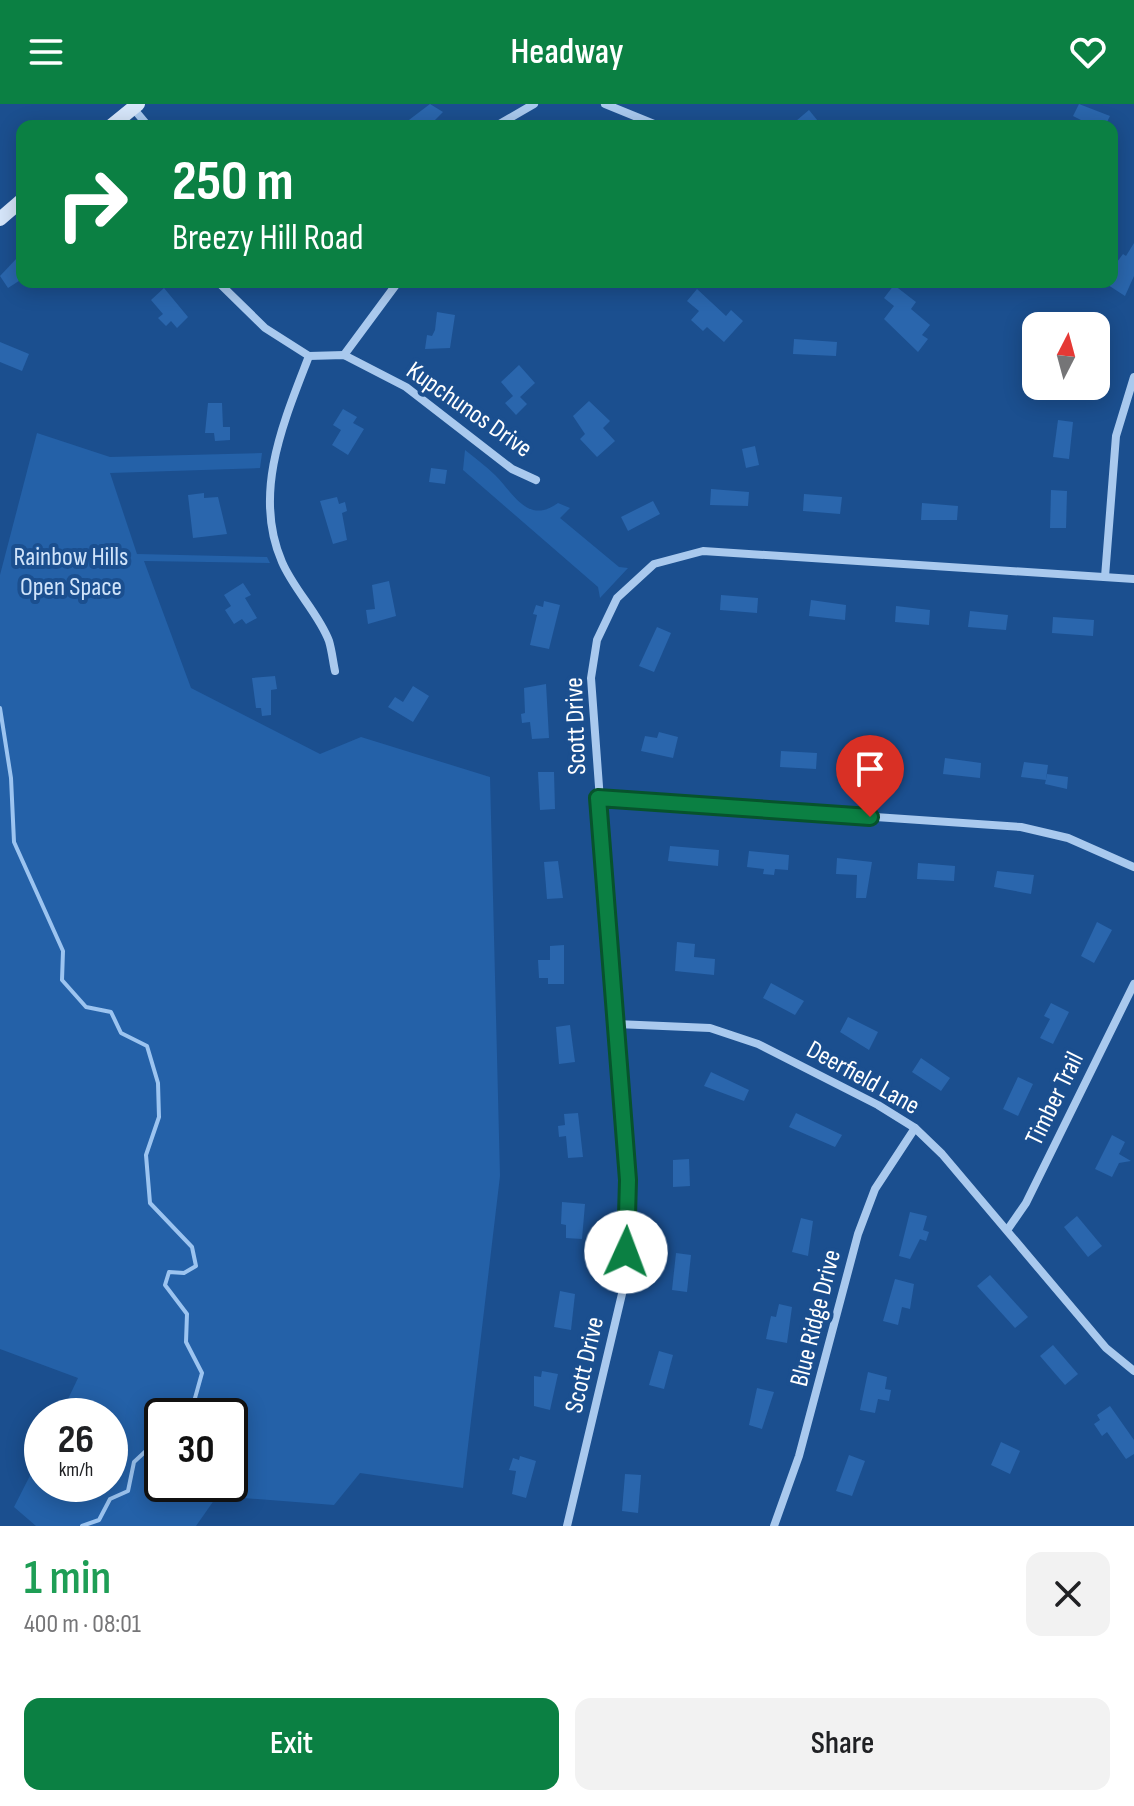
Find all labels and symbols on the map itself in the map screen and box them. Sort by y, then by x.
north arrow [1022,312,1110,400]
street label: Kupchunos Drive [400,355,538,465]
park label: Rainbow Hills Open Space [14,542,128,603]
street label: Scott Drive [559,677,593,775]
pin [836,735,904,817]
street label: Deerfield Lane [801,1034,925,1122]
street label: Timber Trail [1019,1047,1091,1151]
position arrow [584,1210,668,1294]
street label: Blue Ridge Drive [784,1246,848,1390]
street label: Scott Drive [559,1314,611,1416]
speed limit sign: 30 [144,1398,248,1502]

